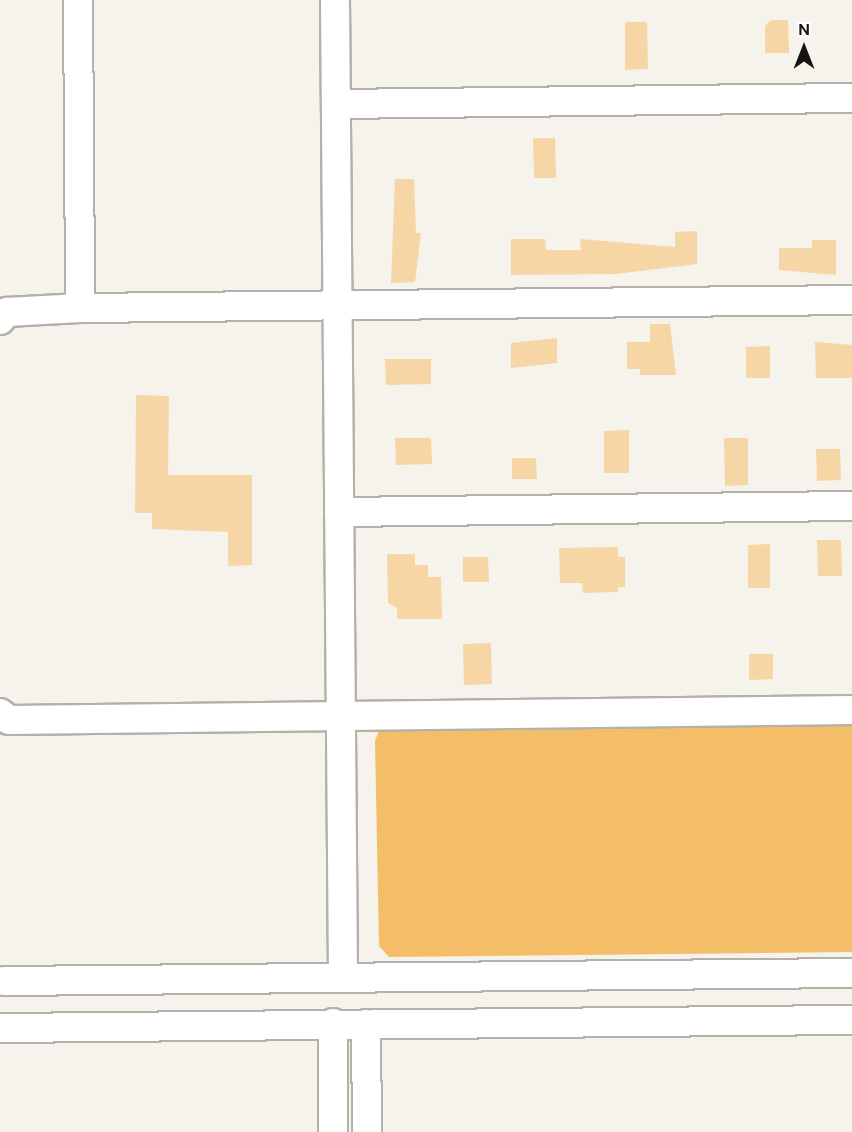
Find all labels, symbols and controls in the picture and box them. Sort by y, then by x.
north arrow [774,18,834,78]
text: N [798,19,810,40]

